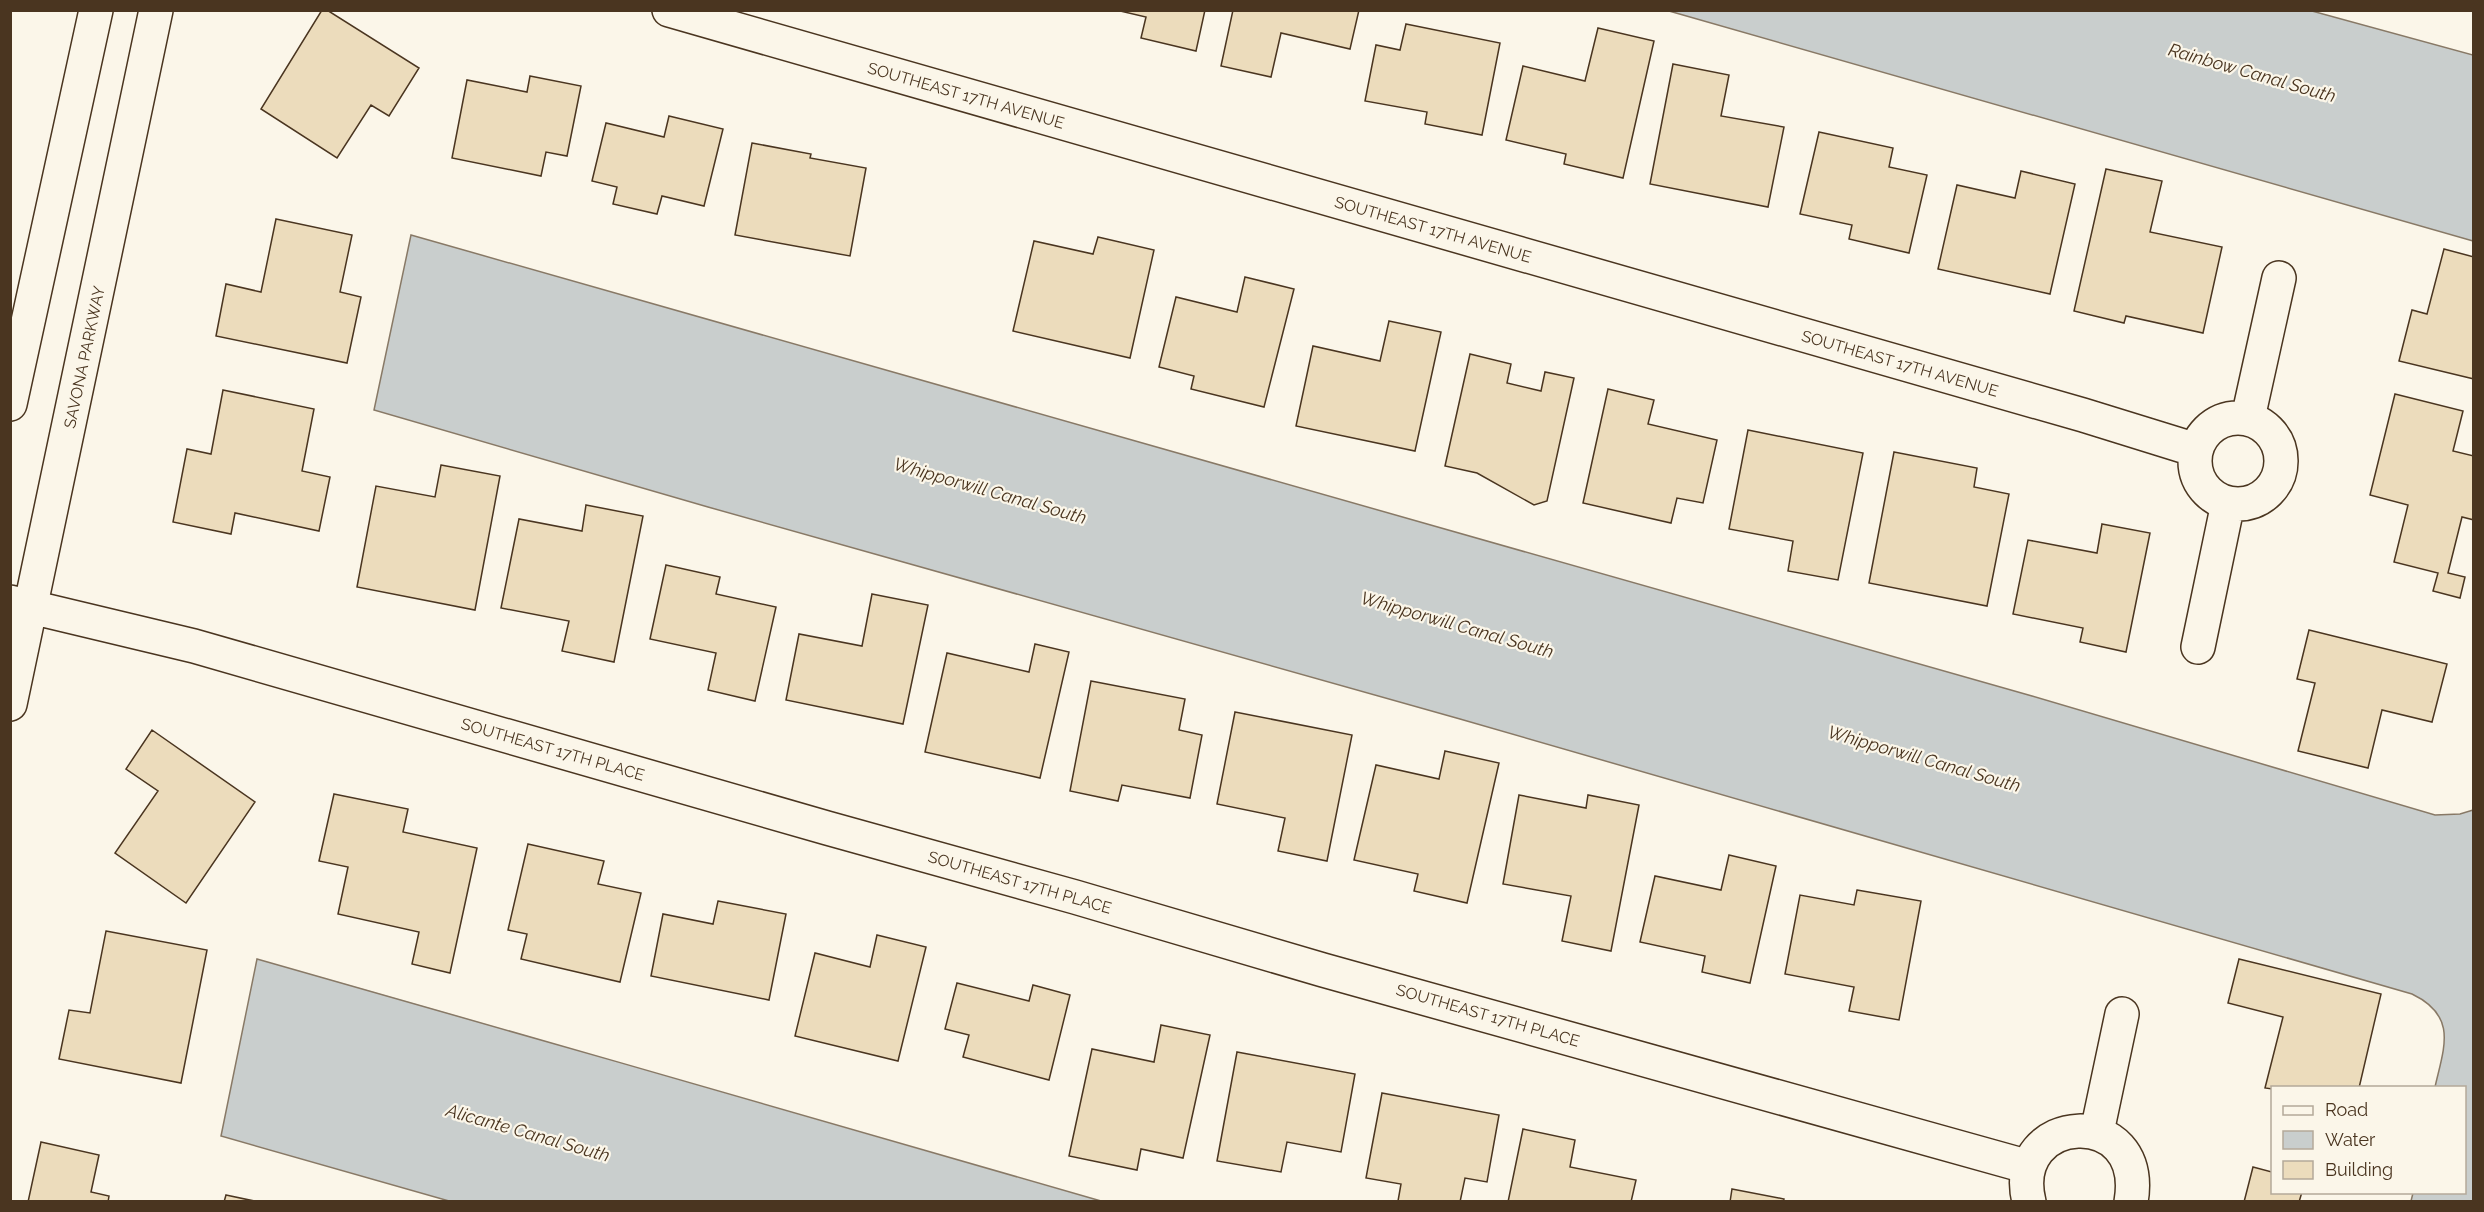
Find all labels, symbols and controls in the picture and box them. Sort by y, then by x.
water label: Rainbow Canal South [2166,39,2338,106]
street label: SOUTHEAST 17TH AVENUE [865,58,1067,133]
street label: SOUTHEAST 17TH AVENUE [1332,192,1534,267]
street label: SAVONA PARKWAY [60,284,109,430]
street label: SOUTHEAST 17TH AVENUE [1799,326,2001,401]
water label: Whipporwill Canal South [891,453,1089,528]
water label: Whipporwill Canal South [1358,587,1556,662]
street label: SOUTHEAST 17TH PLACE [459,714,647,785]
water label: Whipporwill Canal South [1825,721,2023,796]
street label: SOUTHEAST 17TH PLACE [926,847,1114,918]
street label: SOUTHEAST 17TH PLACE [1394,980,1582,1051]
legend [2271,1086,2466,1194]
water label: Alicante Canal South [443,1099,612,1166]
text: Road [2325,1099,2368,1120]
text: Water [2325,1129,2376,1150]
text: Building [2325,1159,2393,1180]

